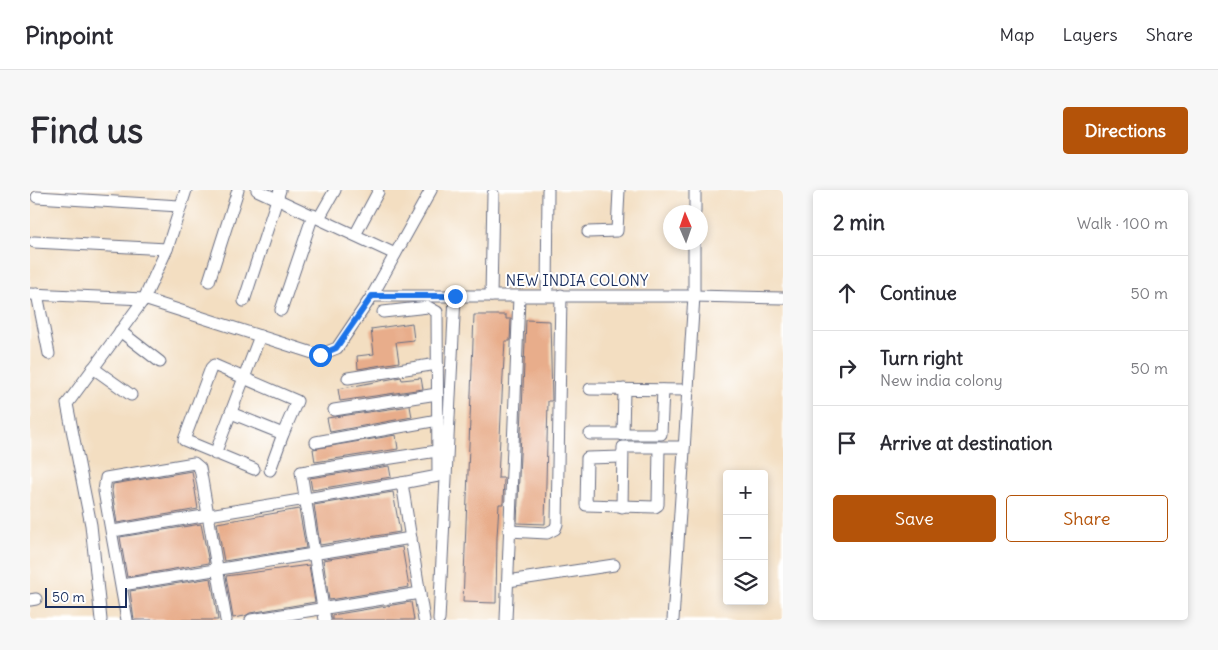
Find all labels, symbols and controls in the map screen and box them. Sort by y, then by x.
text: Pinpoint [25,20,113,50]
text: Map [999,23,1034,46]
text: Layers [1062,23,1118,46]
text: Share [1146,23,1193,46]
button: Directions [1063,107,1188,154]
text: Find us [30,108,143,152]
north arrow [663,205,708,250]
text: 2 min [833,209,885,236]
text: Walk · 100 m [1077,213,1168,233]
street label: NEW INDIA COLONY [506,271,649,290]
icon: ahead [833,279,861,307]
text: Continue [880,281,957,305]
text: 50 m [1130,283,1168,303]
route end [444,285,467,308]
route start [309,344,332,367]
text: Turn right [880,346,963,370]
icon: right [833,354,861,382]
text: 50 m [1130,358,1168,378]
text: New india colony [880,370,1003,390]
icon: arrive [833,429,861,457]
text: Arrive at destination [880,431,1053,455]
map controls [723,470,768,605]
button: + [723,470,768,515]
button: Save [833,495,996,542]
button: Share [1006,495,1168,542]
button: − [723,515,768,560]
button: layers [723,560,768,605]
scale bar [45,585,128,608]
text: 50 m [52,588,85,606]

